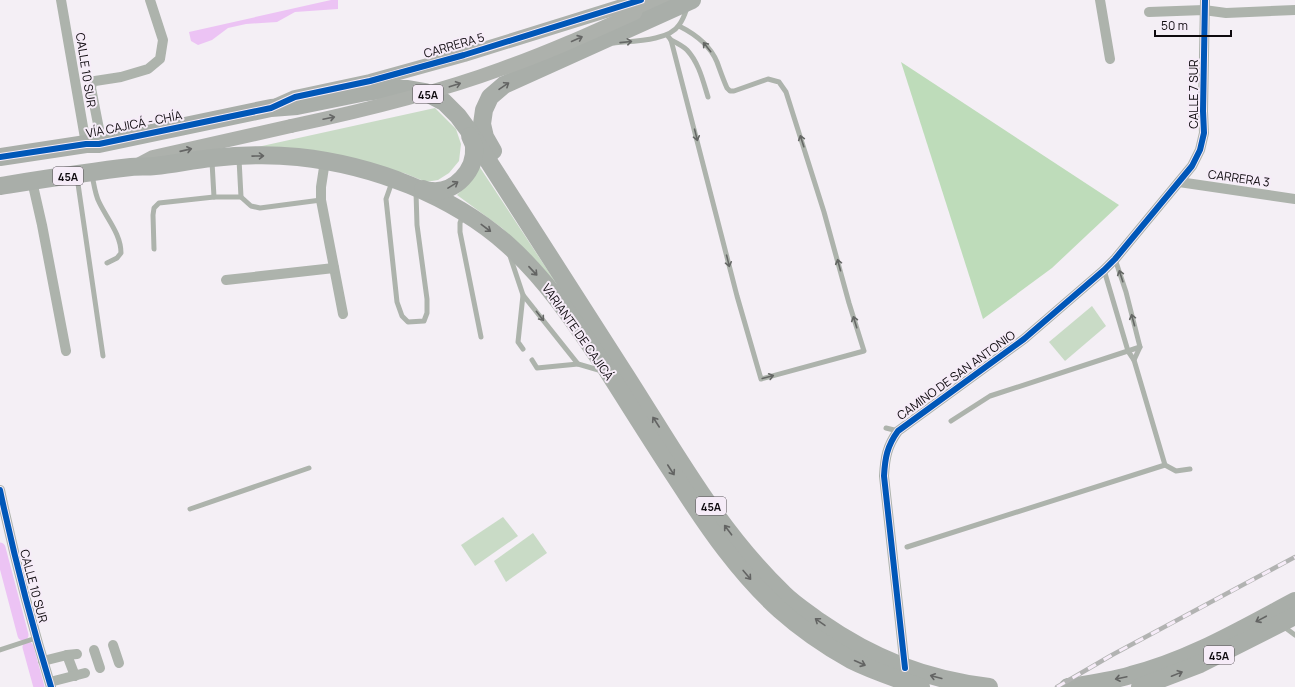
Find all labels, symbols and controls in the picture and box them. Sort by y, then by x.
scale bar [1155,12,1231,38]
text: 50 m [1161,17,1188,34]
street label: CARRERA 5 [422,28,486,62]
street label: CALLE 10 SUR [72,32,100,109]
one-way arrow [570,35,582,42]
one-way arrow [619,38,632,46]
one-way arrow [702,41,711,52]
street label: CALLE 7 SUR [1185,59,1202,129]
one-way arrow [448,80,460,88]
one-way arrow [498,81,510,89]
road number: 45A [413,85,443,103]
street label: VÍA CAJICÁ - CHÍA [85,106,184,142]
one-way arrow [322,114,335,122]
one-way arrow [693,128,700,141]
one-way arrow [798,134,805,147]
one-way arrow [179,146,192,154]
one-way arrow [251,152,264,160]
street label: CARRERA 3 [1207,165,1271,191]
road number: 45A [53,167,83,185]
one-way arrow [447,181,459,189]
one-way arrow [480,224,491,232]
one-way arrow [724,254,732,267]
one-way arrow [835,259,842,272]
one-way arrow [528,266,537,276]
one-way arrow [1116,270,1124,282]
street label: VARIANTE DE CAJICÁ [538,280,618,384]
one-way arrow [536,310,544,321]
one-way arrow [1129,313,1136,326]
one-way arrow [851,315,858,328]
street label: CAMINO DE SAN ANTONIO [893,326,1019,424]
one-way arrow [762,372,775,380]
one-way arrow [652,417,660,428]
one-way arrow [667,464,675,476]
road number: 45A [696,497,726,515]
one-way arrow [724,525,733,536]
street label: CALLE 10 SUR [16,547,52,625]
one-way arrow [742,570,751,581]
one-way arrow [1255,616,1267,623]
one-way arrow [815,618,826,626]
road number: 45A [1204,646,1234,664]
one-way arrow [853,660,865,668]
one-way arrow [1170,669,1182,677]
one-way arrow [930,673,943,680]
one-way arrow [1115,674,1128,682]

